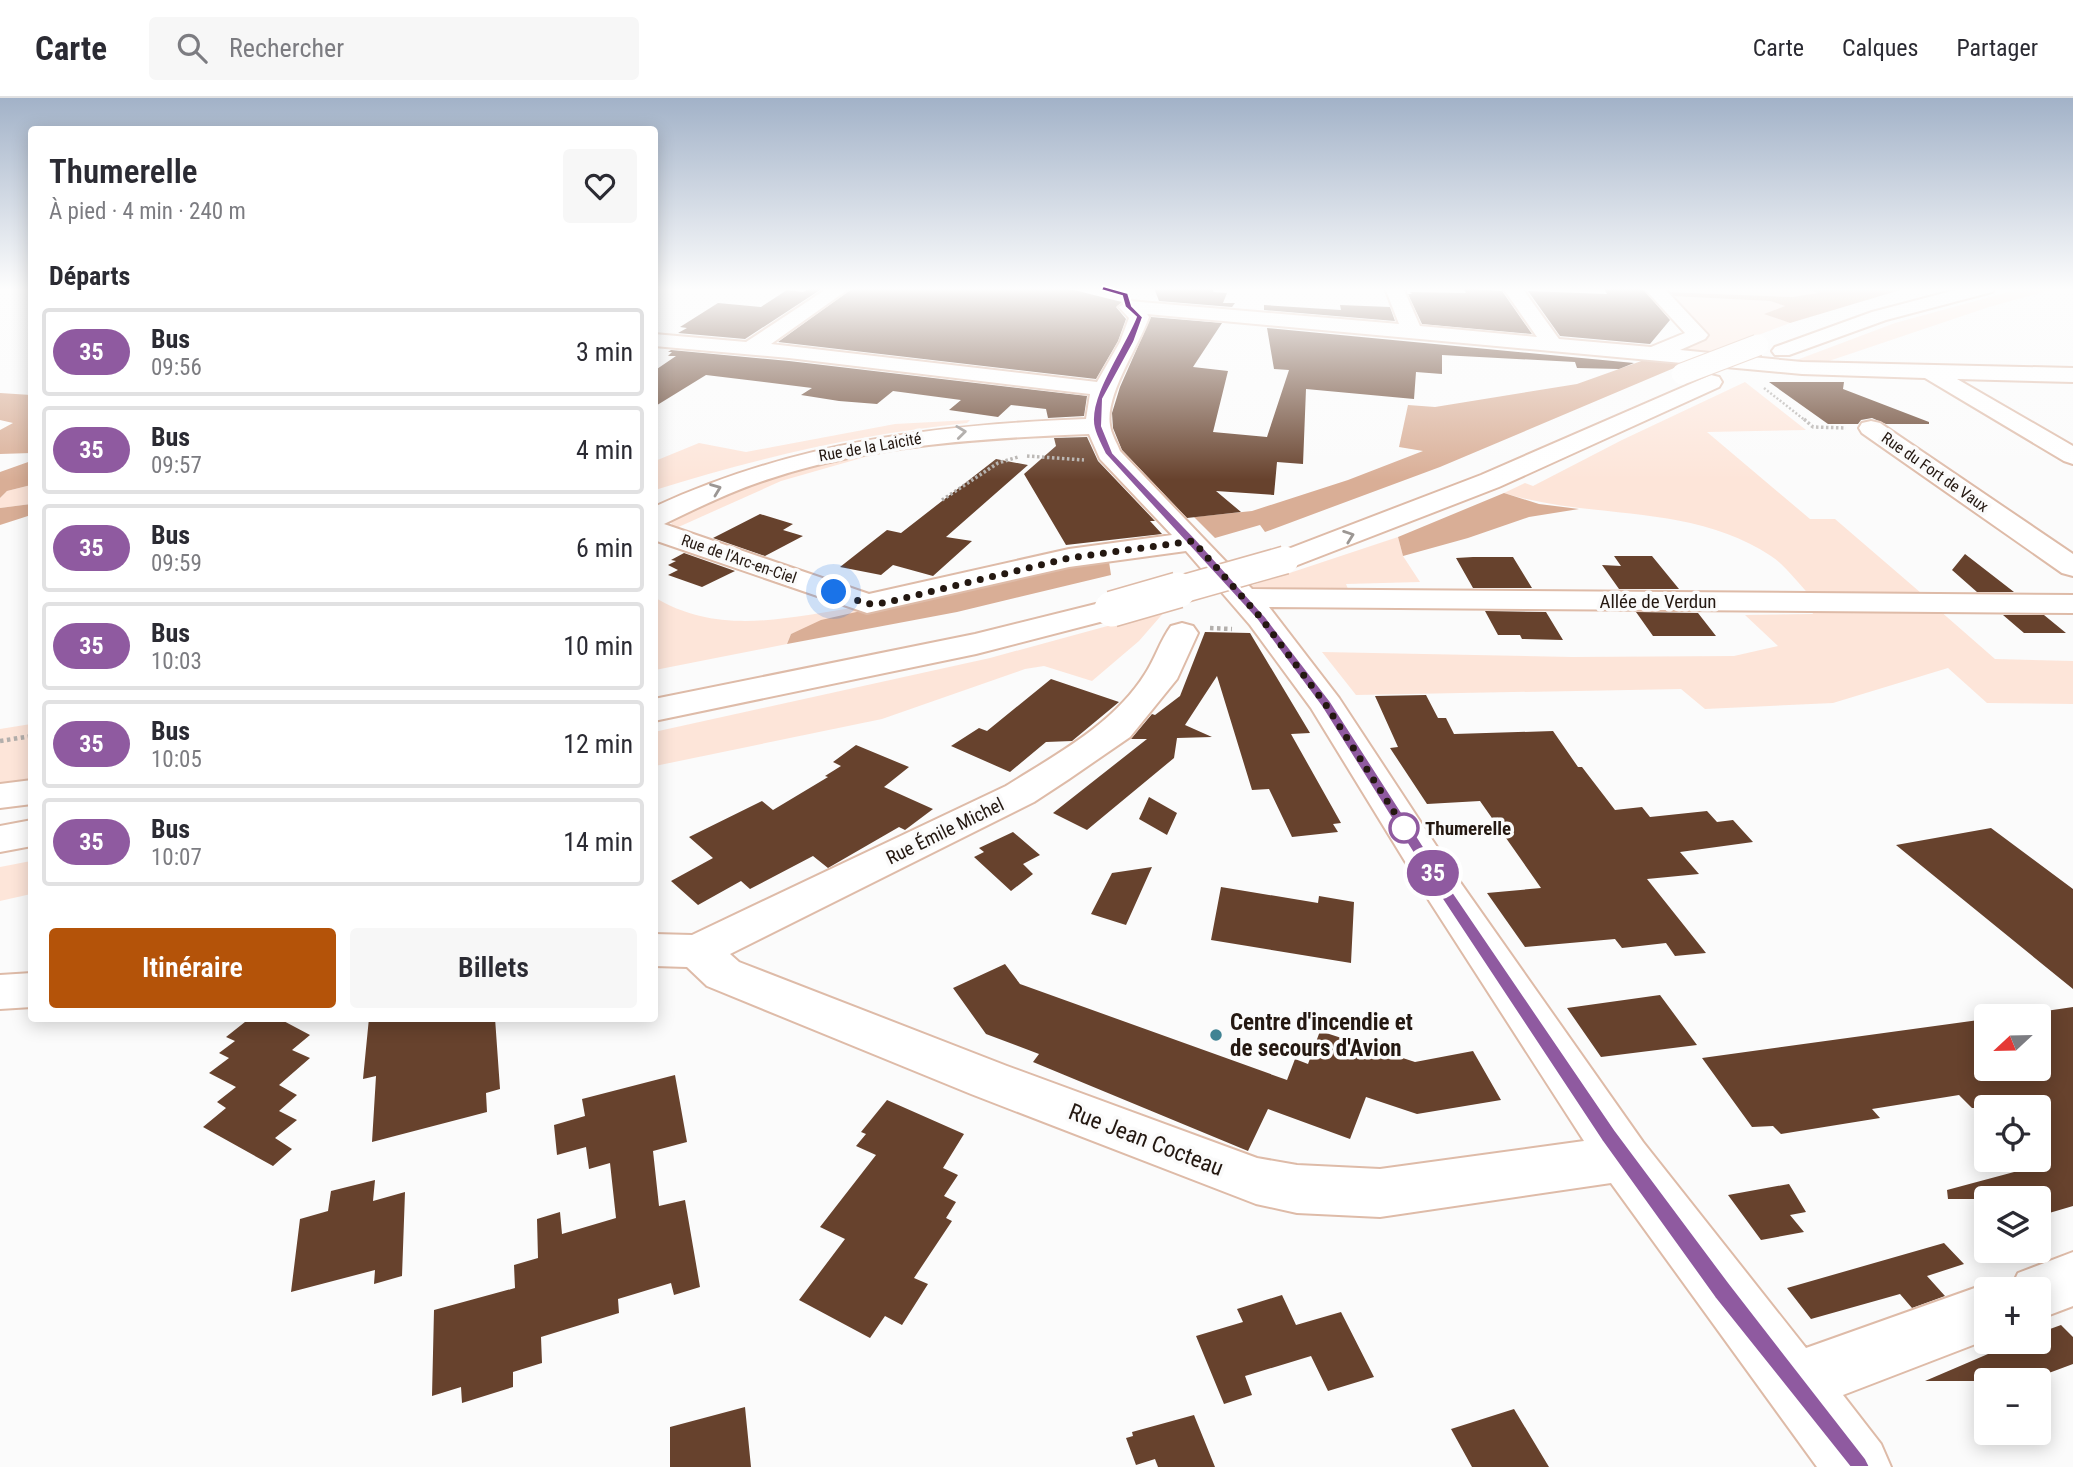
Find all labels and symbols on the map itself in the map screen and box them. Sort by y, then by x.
one-way arrow [955,425,967,440]
street label: Rue du Fort de Vaux [1878,428,1992,516]
street label: Rue de la Laicité [817,429,923,465]
one-way arrow [710,483,722,497]
street label: Rue de l'Arc-en-Ciel [679,530,799,588]
one-way arrow [1343,531,1355,545]
your location [816,574,851,609]
street label: Allée de Verdun [1599,590,1717,613]
street label: Rue Émile Michel [882,793,1008,869]
marker: Thumerelle [1389,813,1419,843]
place label: Thumerelle [1425,817,1511,840]
line badge: 35 [1402,850,1464,896]
north arrow [1974,1004,2051,1082]
place label: Centre d'incendie et de secours d'Avion [1230,1009,1413,1062]
marker: Centre d'incendie et de secours d'Avion [1208,1027,1224,1043]
street label: Rue Jean Cocteau [1065,1098,1227,1182]

